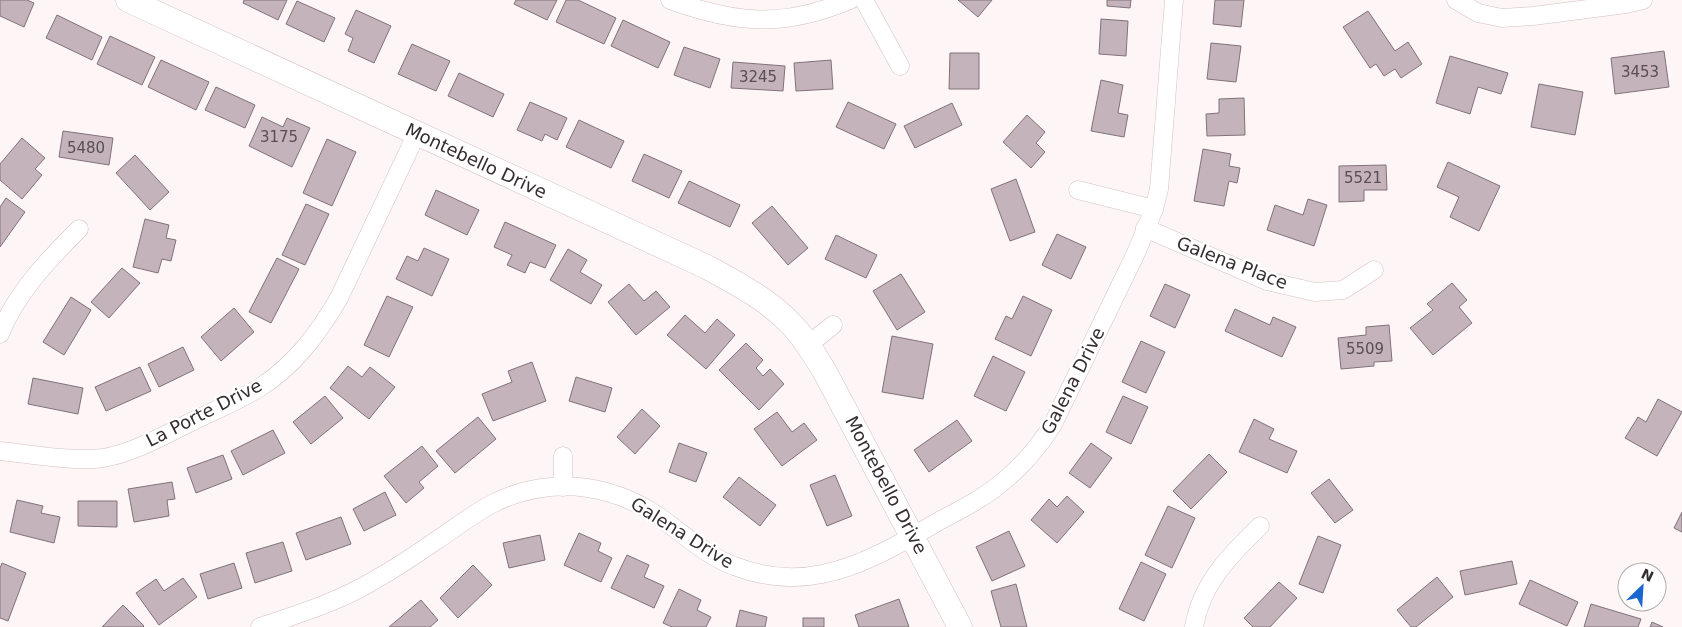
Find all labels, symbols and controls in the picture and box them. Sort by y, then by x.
house number: 3453 [1621,63,1659,81]
house number: 3245 [739,68,777,86]
street label: Montebello Drive [402,119,550,202]
house number: 3175 [260,128,298,146]
house number: 5480 [67,139,105,157]
house number: 5521 [1344,169,1382,187]
street label: Galena Place [1174,232,1291,293]
street label: Galena Drive [1037,324,1109,438]
house number: 5509 [1346,340,1384,358]
street label: La Porte Drive [142,374,265,451]
street label: Montebello Drive [841,412,932,557]
street label: Galena Drive [627,493,738,573]
north arrow [1617,562,1667,612]
text: N [1639,565,1656,585]

